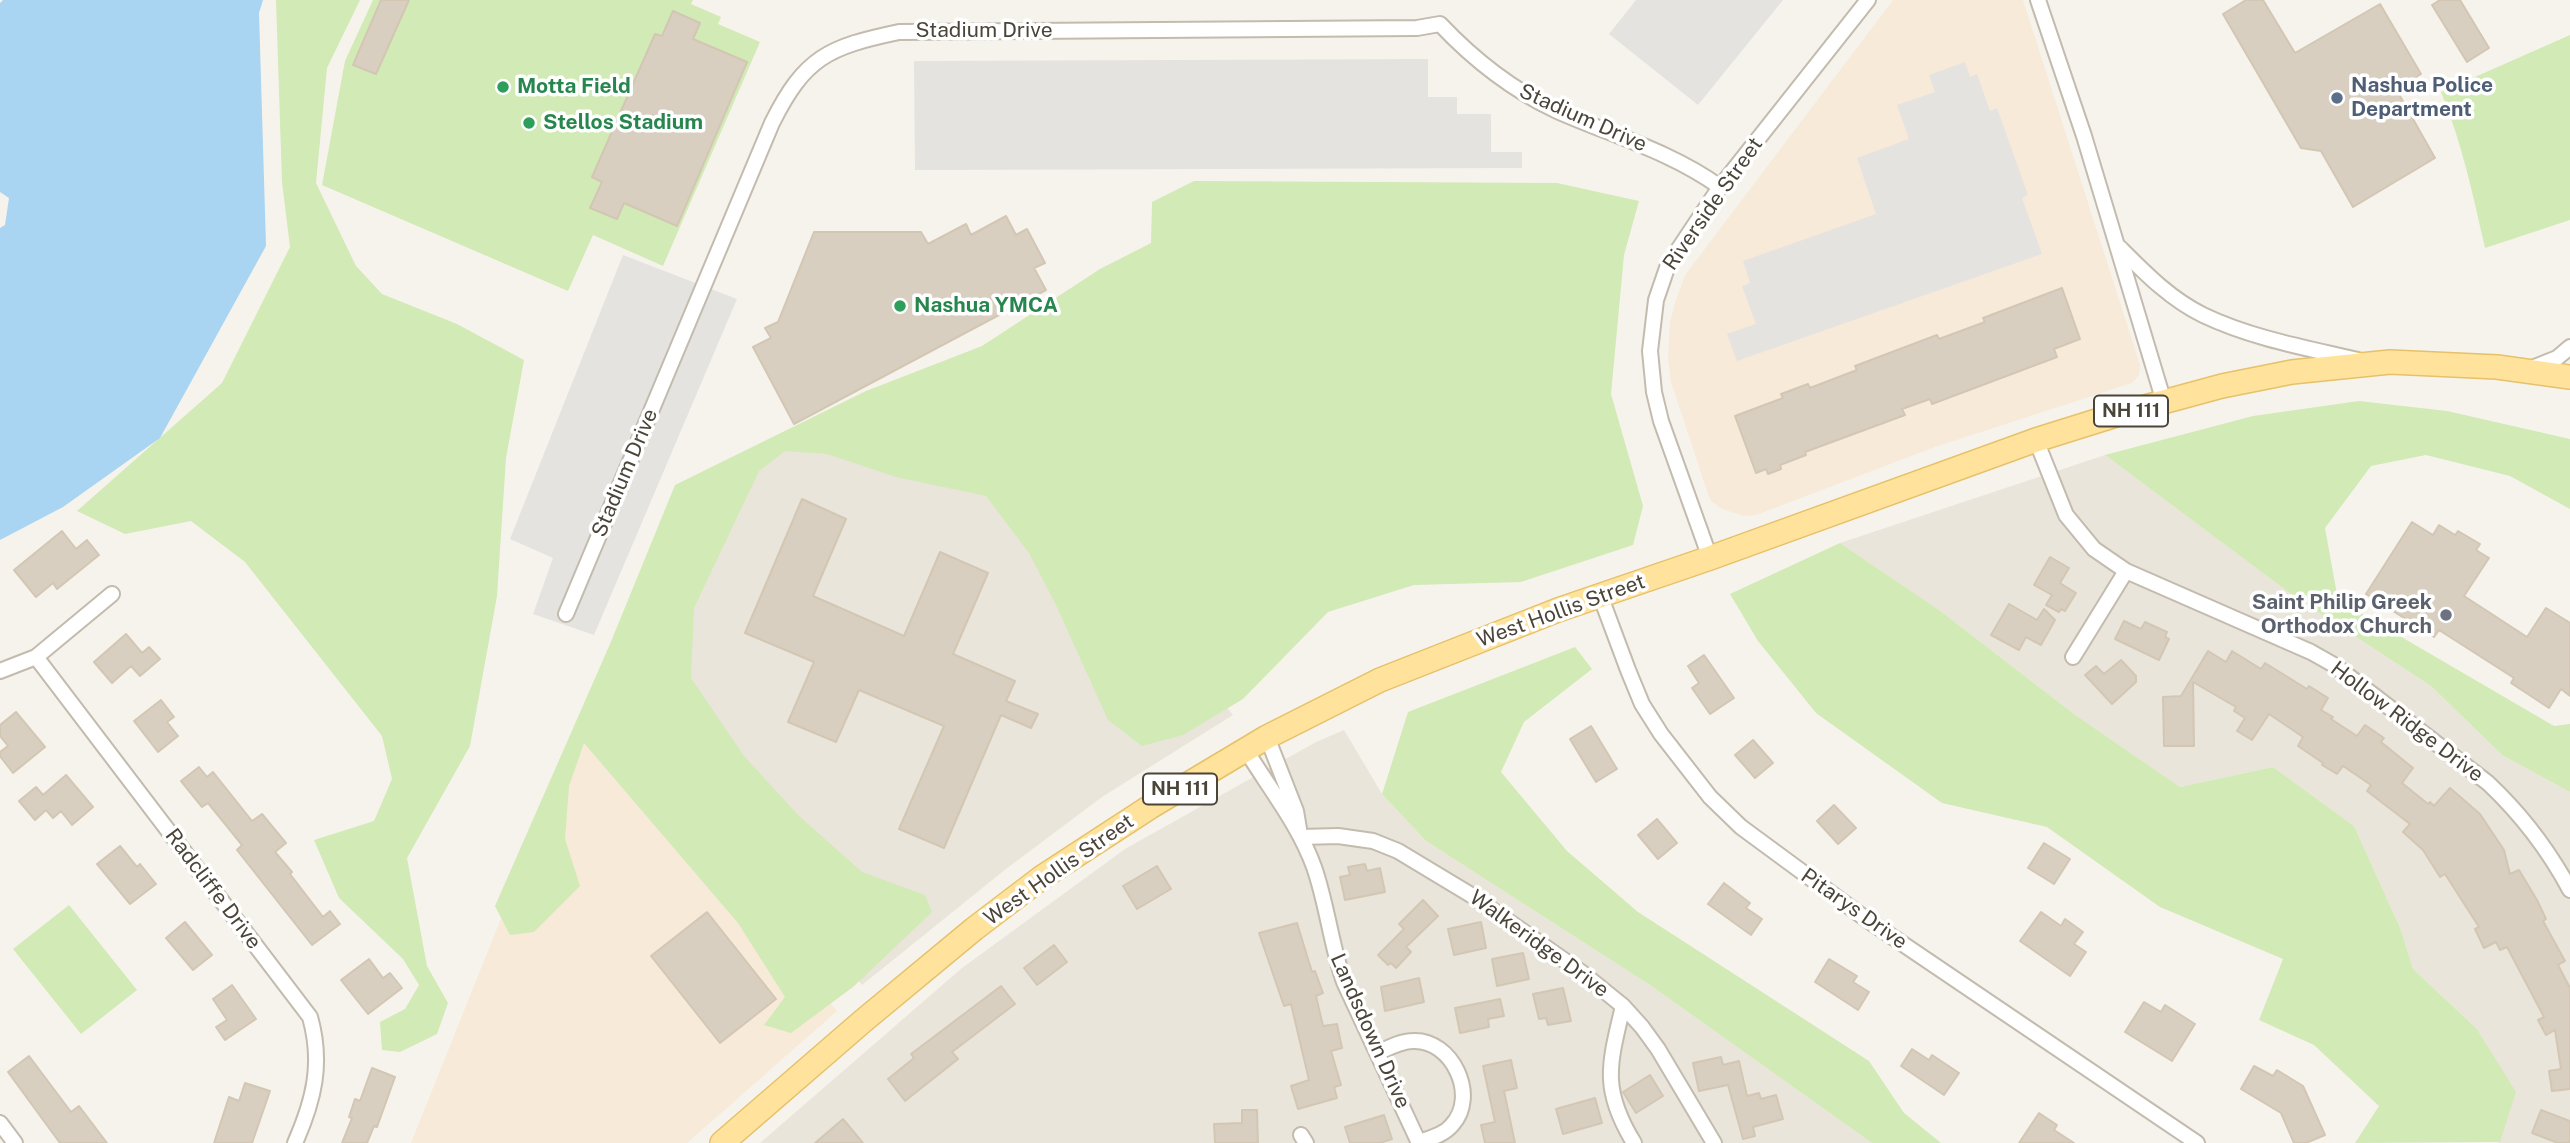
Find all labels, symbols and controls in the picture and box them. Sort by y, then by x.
street label: Stadium Drive [915,18,1053,44]
place label: Nashua Police Department [2351,73,2493,123]
place label: Motta Field [517,74,631,100]
marker: Motta Field [495,79,511,95]
street label: Stadium Drive [1515,79,1651,157]
marker: Nashua Police Department [2329,90,2345,106]
place label: Stellos Stadium [543,110,703,136]
marker: Stellos Stadium [521,115,537,131]
street label: Riverside Street [1658,133,1768,275]
place label: Nashua YMCA [914,293,1058,319]
marker: Nashua YMCA [892,298,908,314]
road number: NH 111 [2094,396,2168,426]
street label: Stadium Drive [587,405,663,541]
street label: West Hollis Street [1474,569,1648,653]
place label: Saint Philip Greek Orthodox Church [2252,590,2432,640]
marker: Saint Philip Greek Orthodox Church [2438,607,2454,623]
street label: Hollow Ridge Drive [2326,656,2488,788]
road number: NH 111 [1143,774,1217,804]
street label: West Hollis Street [979,809,1139,931]
street label: Radcliffe Drive [160,824,266,954]
street label: Pitarys Drive [1796,863,1912,955]
street label: Walkeridge Drive [1464,885,1614,1003]
street label: Landsdown Drive [1325,950,1415,1112]

